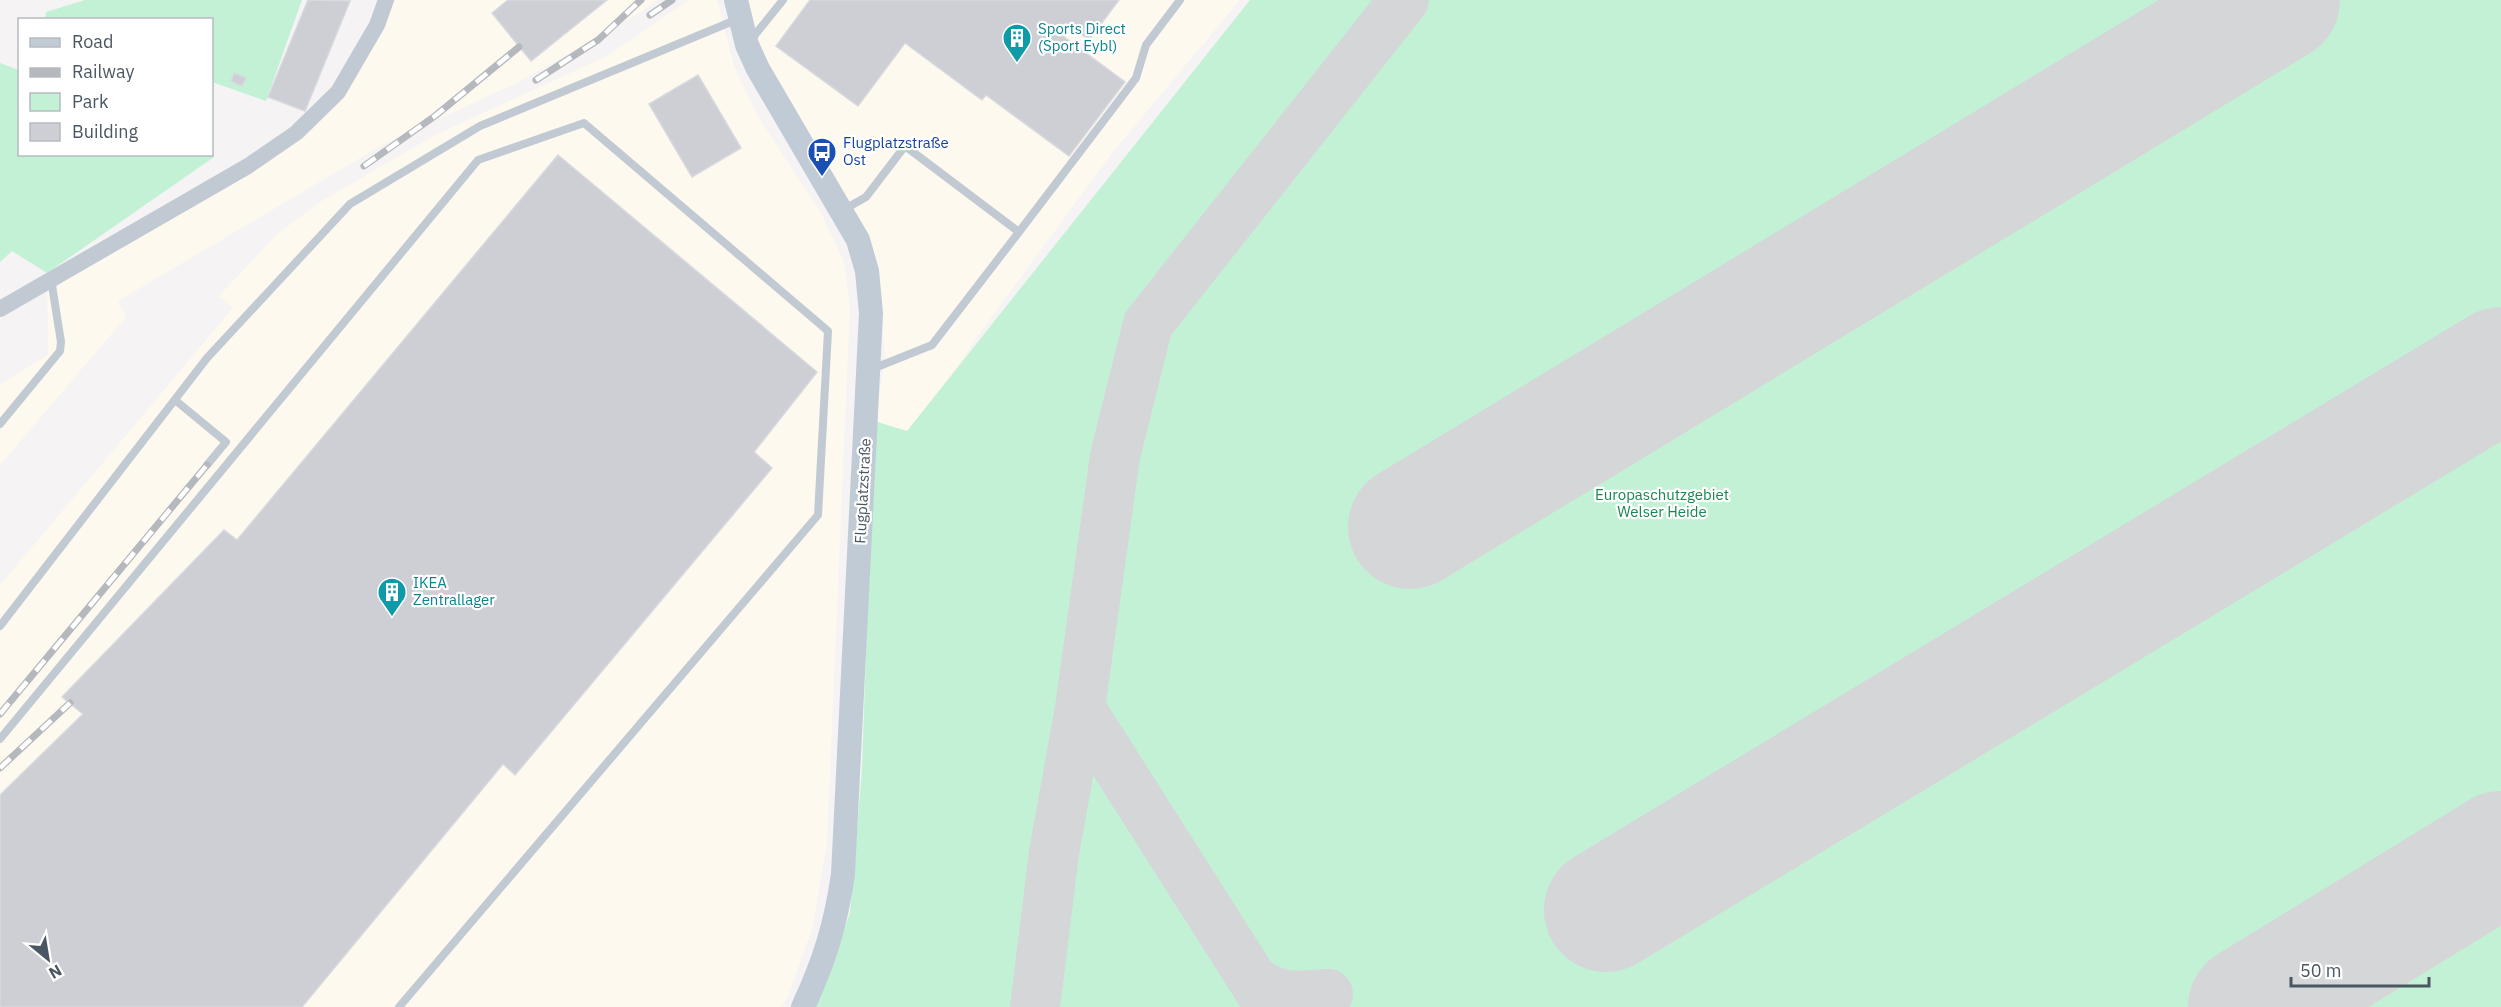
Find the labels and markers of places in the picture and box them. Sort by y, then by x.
place label: Sports Direct (Sport Eybl) [1038,19,1126,55]
building icon: Sports Direct (Sport Eybl) [1001,22,1033,64]
place label: Flugplatzstraße Ost [843,133,949,169]
bus stop icon: Flugplatzstraße Ost [806,136,838,178]
place label: IKEA Zentrallager [413,573,495,609]
building icon: IKEA Zentrallager [376,576,408,618]

